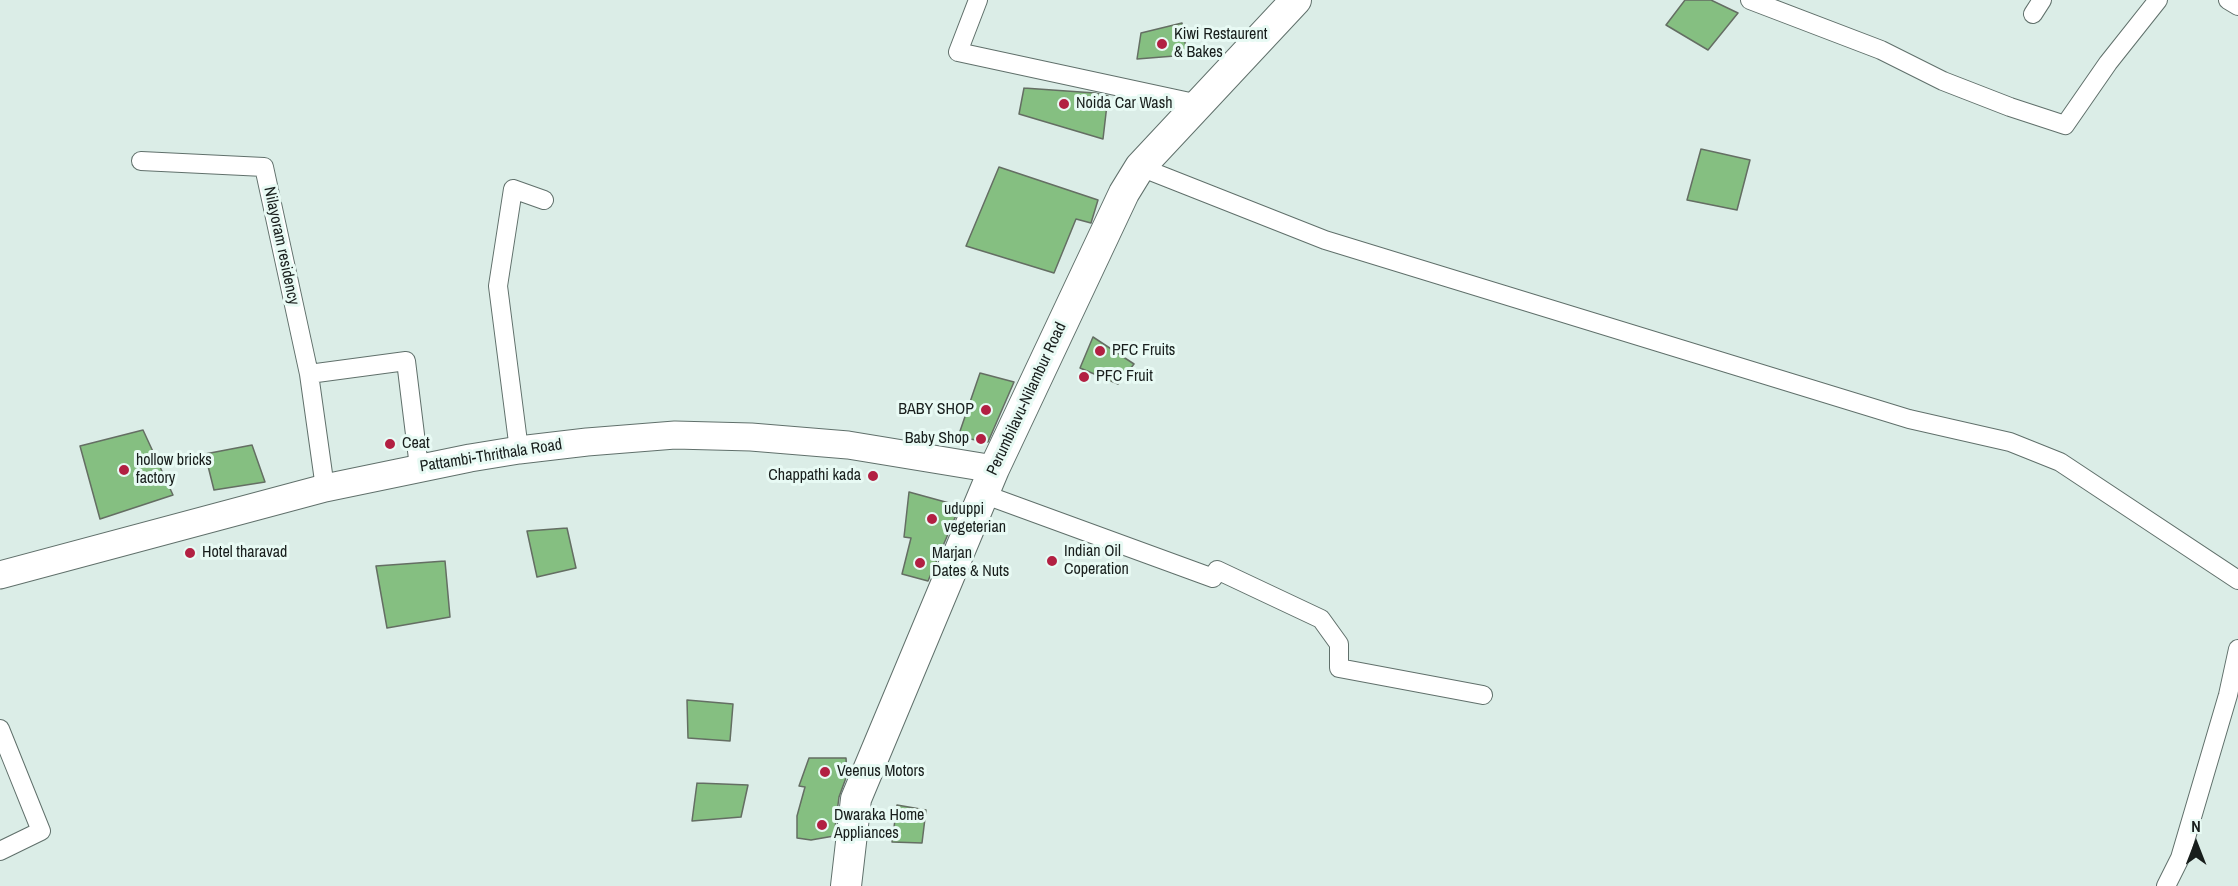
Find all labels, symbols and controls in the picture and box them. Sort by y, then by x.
place label: Kiwi Restaurent & Bakes [1174,25,1267,63]
marker: Kiwi Restaurent & Bakes [1155,37,1169,51]
place label: Noida Car Wash [1076,94,1172,114]
marker: Noida Car Wash [1057,97,1071,111]
street label: Nilayoram residency [259,185,303,307]
street label: Perumbilavu-Nilambur Road [983,320,1071,478]
place label: PFC Fruits [1112,341,1175,361]
marker: PFC Fruits [1093,344,1107,358]
place label: PFC Fruit [1096,367,1153,387]
marker: PFC Fruit [1077,370,1091,384]
place label: BABY SHOP [898,400,974,420]
marker: BABY SHOP [979,403,993,417]
place label: Baby Shop [905,429,969,449]
marker: Baby Shop [974,432,988,446]
place label: Ceat [402,434,430,454]
street label: Pattambi-Thrithala Road [419,435,563,477]
marker: Ceat [383,437,397,451]
place label: hollow bricks factory [136,451,212,489]
marker: hollow bricks factory [117,463,131,477]
place label: Chappathi kada [768,466,861,486]
marker: Chappathi kada [866,469,880,483]
place label: uduppi vegeterian [944,500,1006,538]
marker: uduppi vegeterian [925,512,939,526]
place label: Indian Oil Coperation [1064,542,1129,580]
place label: Hotel tharavad [202,543,287,563]
place label: Marjan Dates & Nuts [932,544,1009,582]
marker: Hotel tharavad [183,546,197,560]
marker: Indian Oil Coperation [1045,554,1059,568]
marker: Marjan Dates & Nuts [913,556,927,570]
place label: Veenus Motors [837,762,925,782]
marker: Veenus Motors [818,765,832,779]
place label: Dwaraka Home Appliances [834,806,924,844]
north arrow [2166,814,2226,874]
text: N [2191,815,2201,837]
marker: Dwaraka Home Appliances [815,818,829,832]

